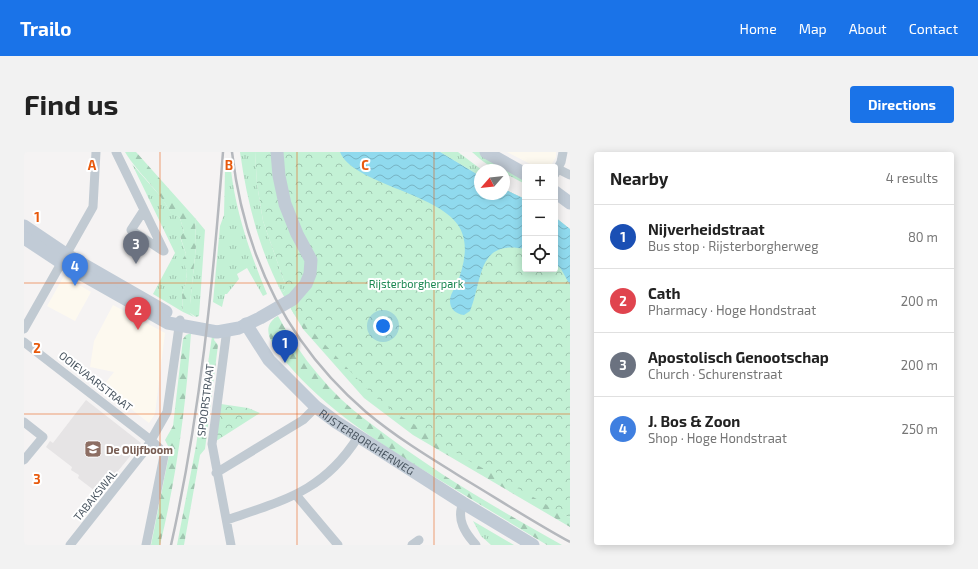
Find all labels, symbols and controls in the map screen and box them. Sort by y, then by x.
text: Trailo [20,17,72,40]
text: Home [740,20,777,37]
text: Map [799,20,827,37]
text: About [849,20,887,37]
text: Contact [909,20,958,37]
button: Directions [850,86,954,123]
text: Find us [24,87,118,121]
text: A [88,157,97,173]
text: B [225,157,233,173]
text: C [361,157,369,173]
north arrow [474,164,510,200]
map controls [522,164,558,272]
button: + [522,164,558,200]
text: Nearby [610,168,668,188]
text: 4 results [886,170,938,186]
button: − [522,200,558,236]
text: 1 [34,209,40,225]
text: Nijverheidstraat [648,220,765,238]
text: 1 [620,229,626,245]
text: 80 m [908,229,938,245]
pin: 3 [123,231,149,264]
button: locate [522,236,558,272]
text: Bus stop · Rijsterborgherweg [648,238,818,254]
pin: 4 [62,253,88,286]
park label: Rijsterborgherpark [369,277,464,291]
text: Cath [648,284,681,302]
text: 2 [619,293,627,309]
text: 200 m [901,293,938,309]
pin: 2 [125,297,151,330]
text: Pharmacy · Hoge Hondstraat [648,302,816,318]
your location [373,316,393,336]
pin: 1 [272,330,298,363]
text: 2 [33,340,41,356]
street label: OOIEVAARSTRAAT [57,348,136,414]
text: Apostolisch Genootschap [648,348,829,366]
text: 3 [619,357,627,373]
text: 200 m [901,357,938,373]
street label: SPOORSTRAAT [194,362,216,437]
text: Church · Schurenstraat [648,366,782,382]
street label: RIJSTERBORGHERWEG [317,406,417,477]
text: J. Bos & Zoon [648,412,740,430]
text: 4 [619,421,627,437]
text: 250 m [902,421,938,437]
text: Shop · Hoge Hondstraat [648,430,787,446]
school or university icon: De Olijfboom [83,439,103,459]
place label: De Olijfboom [106,443,173,457]
street label: TABAKSWAL [71,467,120,523]
text: 3 [33,471,41,487]

